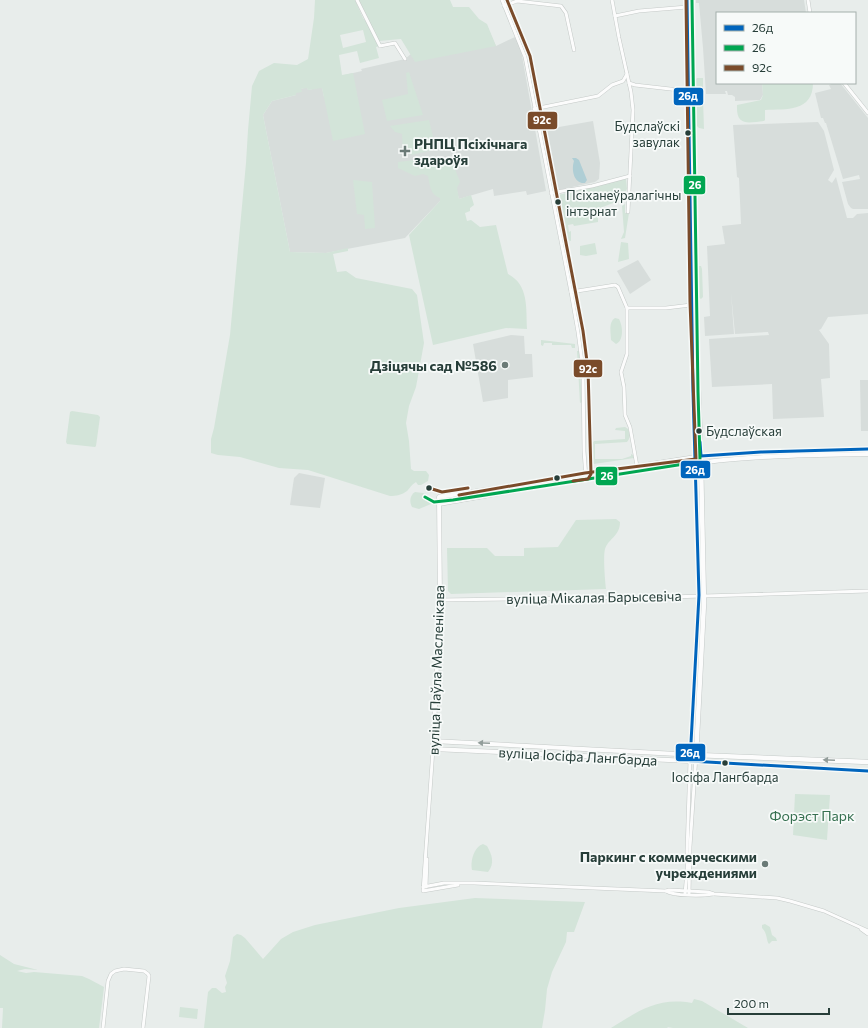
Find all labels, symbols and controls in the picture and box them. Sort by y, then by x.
legend [716,12,856,84]
text: 26д [752,20,773,34]
text: 26 [752,40,766,54]
text: 92с [752,60,772,74]
line badge: 26д [673,87,704,106]
text: 26д [678,89,698,102]
line badge: 92с [527,111,558,130]
text: 92с [533,113,551,126]
place label: Будслаўскі завулак [614,118,680,150]
marker: Будслаўскі завулак [683,128,693,138]
place label: РНПЦ Псіхічнага здароўя [414,135,527,168]
marker: РНПЦ Псіхічнага здароўя [399,145,411,157]
line badge: 26 [683,175,706,195]
text: 26 [689,178,702,191]
place label: Псіханеўралагічны інтэрнат [566,187,681,219]
marker: Псіханеўралагічны інтэрнат [553,197,563,207]
place label: Дзіцячы сад №586 [370,357,497,374]
line badge: 92с [573,359,603,378]
marker: Дзіцячы сад №586 [500,360,510,370]
text: 92с [579,362,597,375]
place label: Будслаўская [706,423,782,439]
marker: Будслаўская [694,426,704,436]
line badge: 26д [680,460,711,479]
text: 26д [685,463,705,476]
line badge: 26 [595,466,618,486]
text: 26 [601,469,614,482]
unlabelled marker [552,473,562,483]
unlabelled marker [424,483,434,493]
street label: вуліца Паўла Масленікава [425,585,447,755]
street label: вуліца Мікалая Барысевіча [506,587,682,607]
one-way arrow [478,740,490,747]
street label: вуліца Іосіфа Лангбарда [498,743,658,769]
line badge: 26д [675,743,706,762]
text: 26д [680,746,700,759]
one-way arrow [823,757,835,764]
marker: Іосіфа Лангбарда [720,758,730,768]
place label: Іосіфа Лангбарда [672,769,778,785]
park label: Форэст Парк [769,807,855,824]
place label: Паркинг с коммерческими учреждениями [580,848,757,881]
marker: Паркинг с коммерческими учреждениями [760,859,770,869]
scale bar [728,990,829,1016]
text: 200 m [734,996,769,1010]

